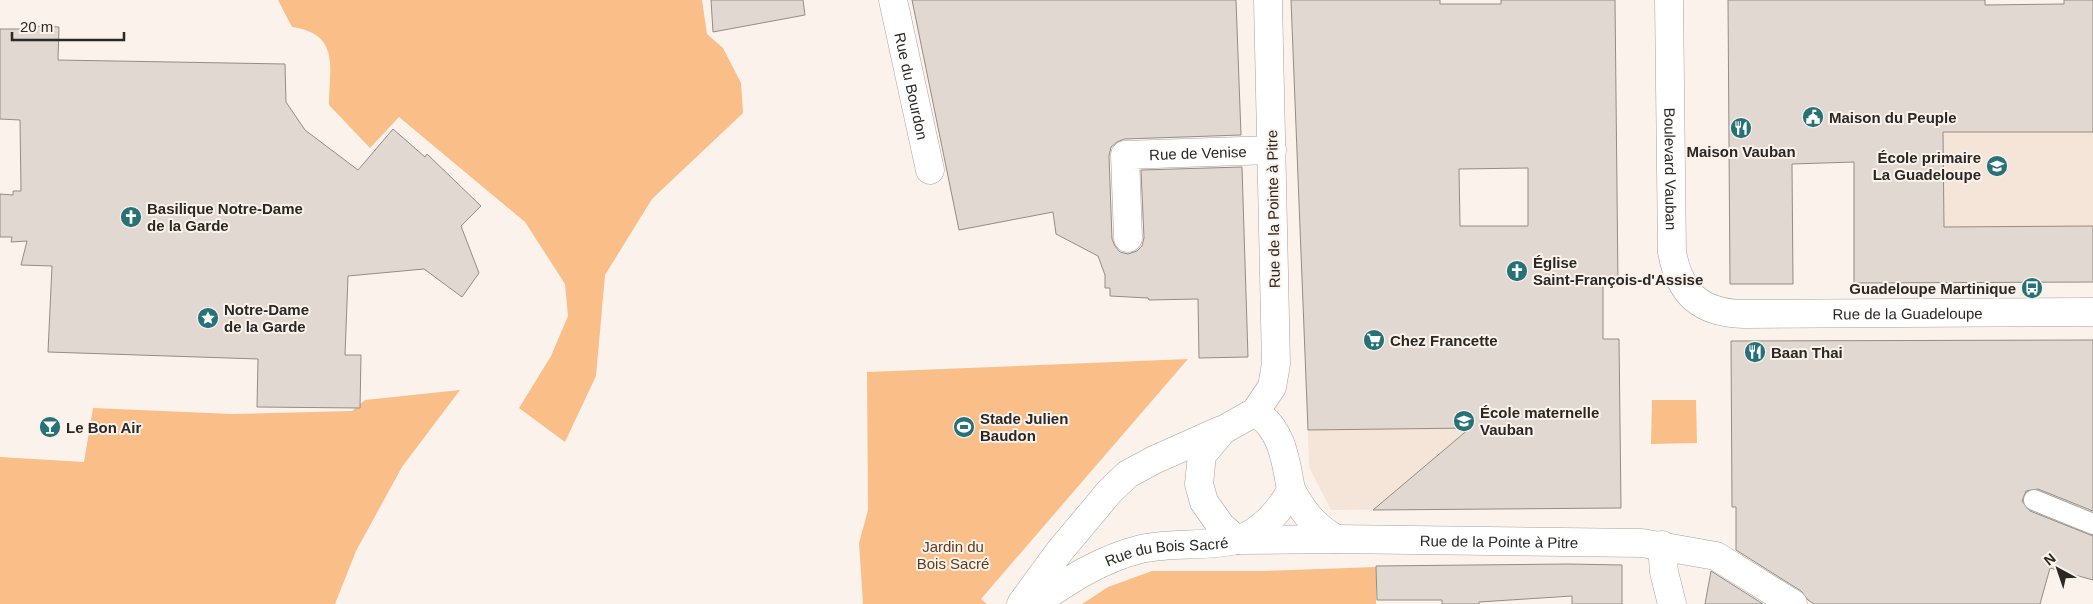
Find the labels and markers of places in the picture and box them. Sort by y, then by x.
public building icon: Maison du Peuple [1801,105,1825,129]
place label: Maison du Peuple [1829,109,1957,126]
restaurant icon: Maison Vauban [1729,116,1753,140]
place label: Maison Vauban [1686,143,1796,160]
place label: École primaire La Guadeloupe [1873,149,1981,183]
school or university icon: École primaire La Guadeloupe [1985,154,2009,178]
place label: Basilique Notre-Dame de la Garde [147,200,303,234]
church icon: Basilique Notre-Dame de la Garde [119,205,143,229]
place label: Église Saint-François-d'Assise [1533,254,1703,288]
church icon: Église Saint-François-d'Assise [1505,259,1529,283]
bus stop icon: Guadeloupe Martinique [2020,276,2044,300]
place label: Guadeloupe Martinique [1849,280,2016,297]
place label: Notre-Dame de la Garde [224,301,309,335]
place icon: Notre-Dame de la Garde [196,306,220,330]
supermarket icon: Chez Francette [1362,328,1386,352]
place label: Chez Francette [1390,332,1498,349]
restaurant icon: Baan Thai [1743,340,1767,364]
place label: Baan Thai [1771,344,1843,361]
place label: École maternelle Vauban [1480,404,1599,438]
school or university icon: École maternelle Vauban [1452,409,1476,433]
place label: Stade Julien Baudon [980,410,1068,444]
bar icon: Le Bon Air [38,415,62,439]
sports icon: Stade Julien Baudon [952,415,976,439]
place label: Le Bon Air [66,419,141,436]

